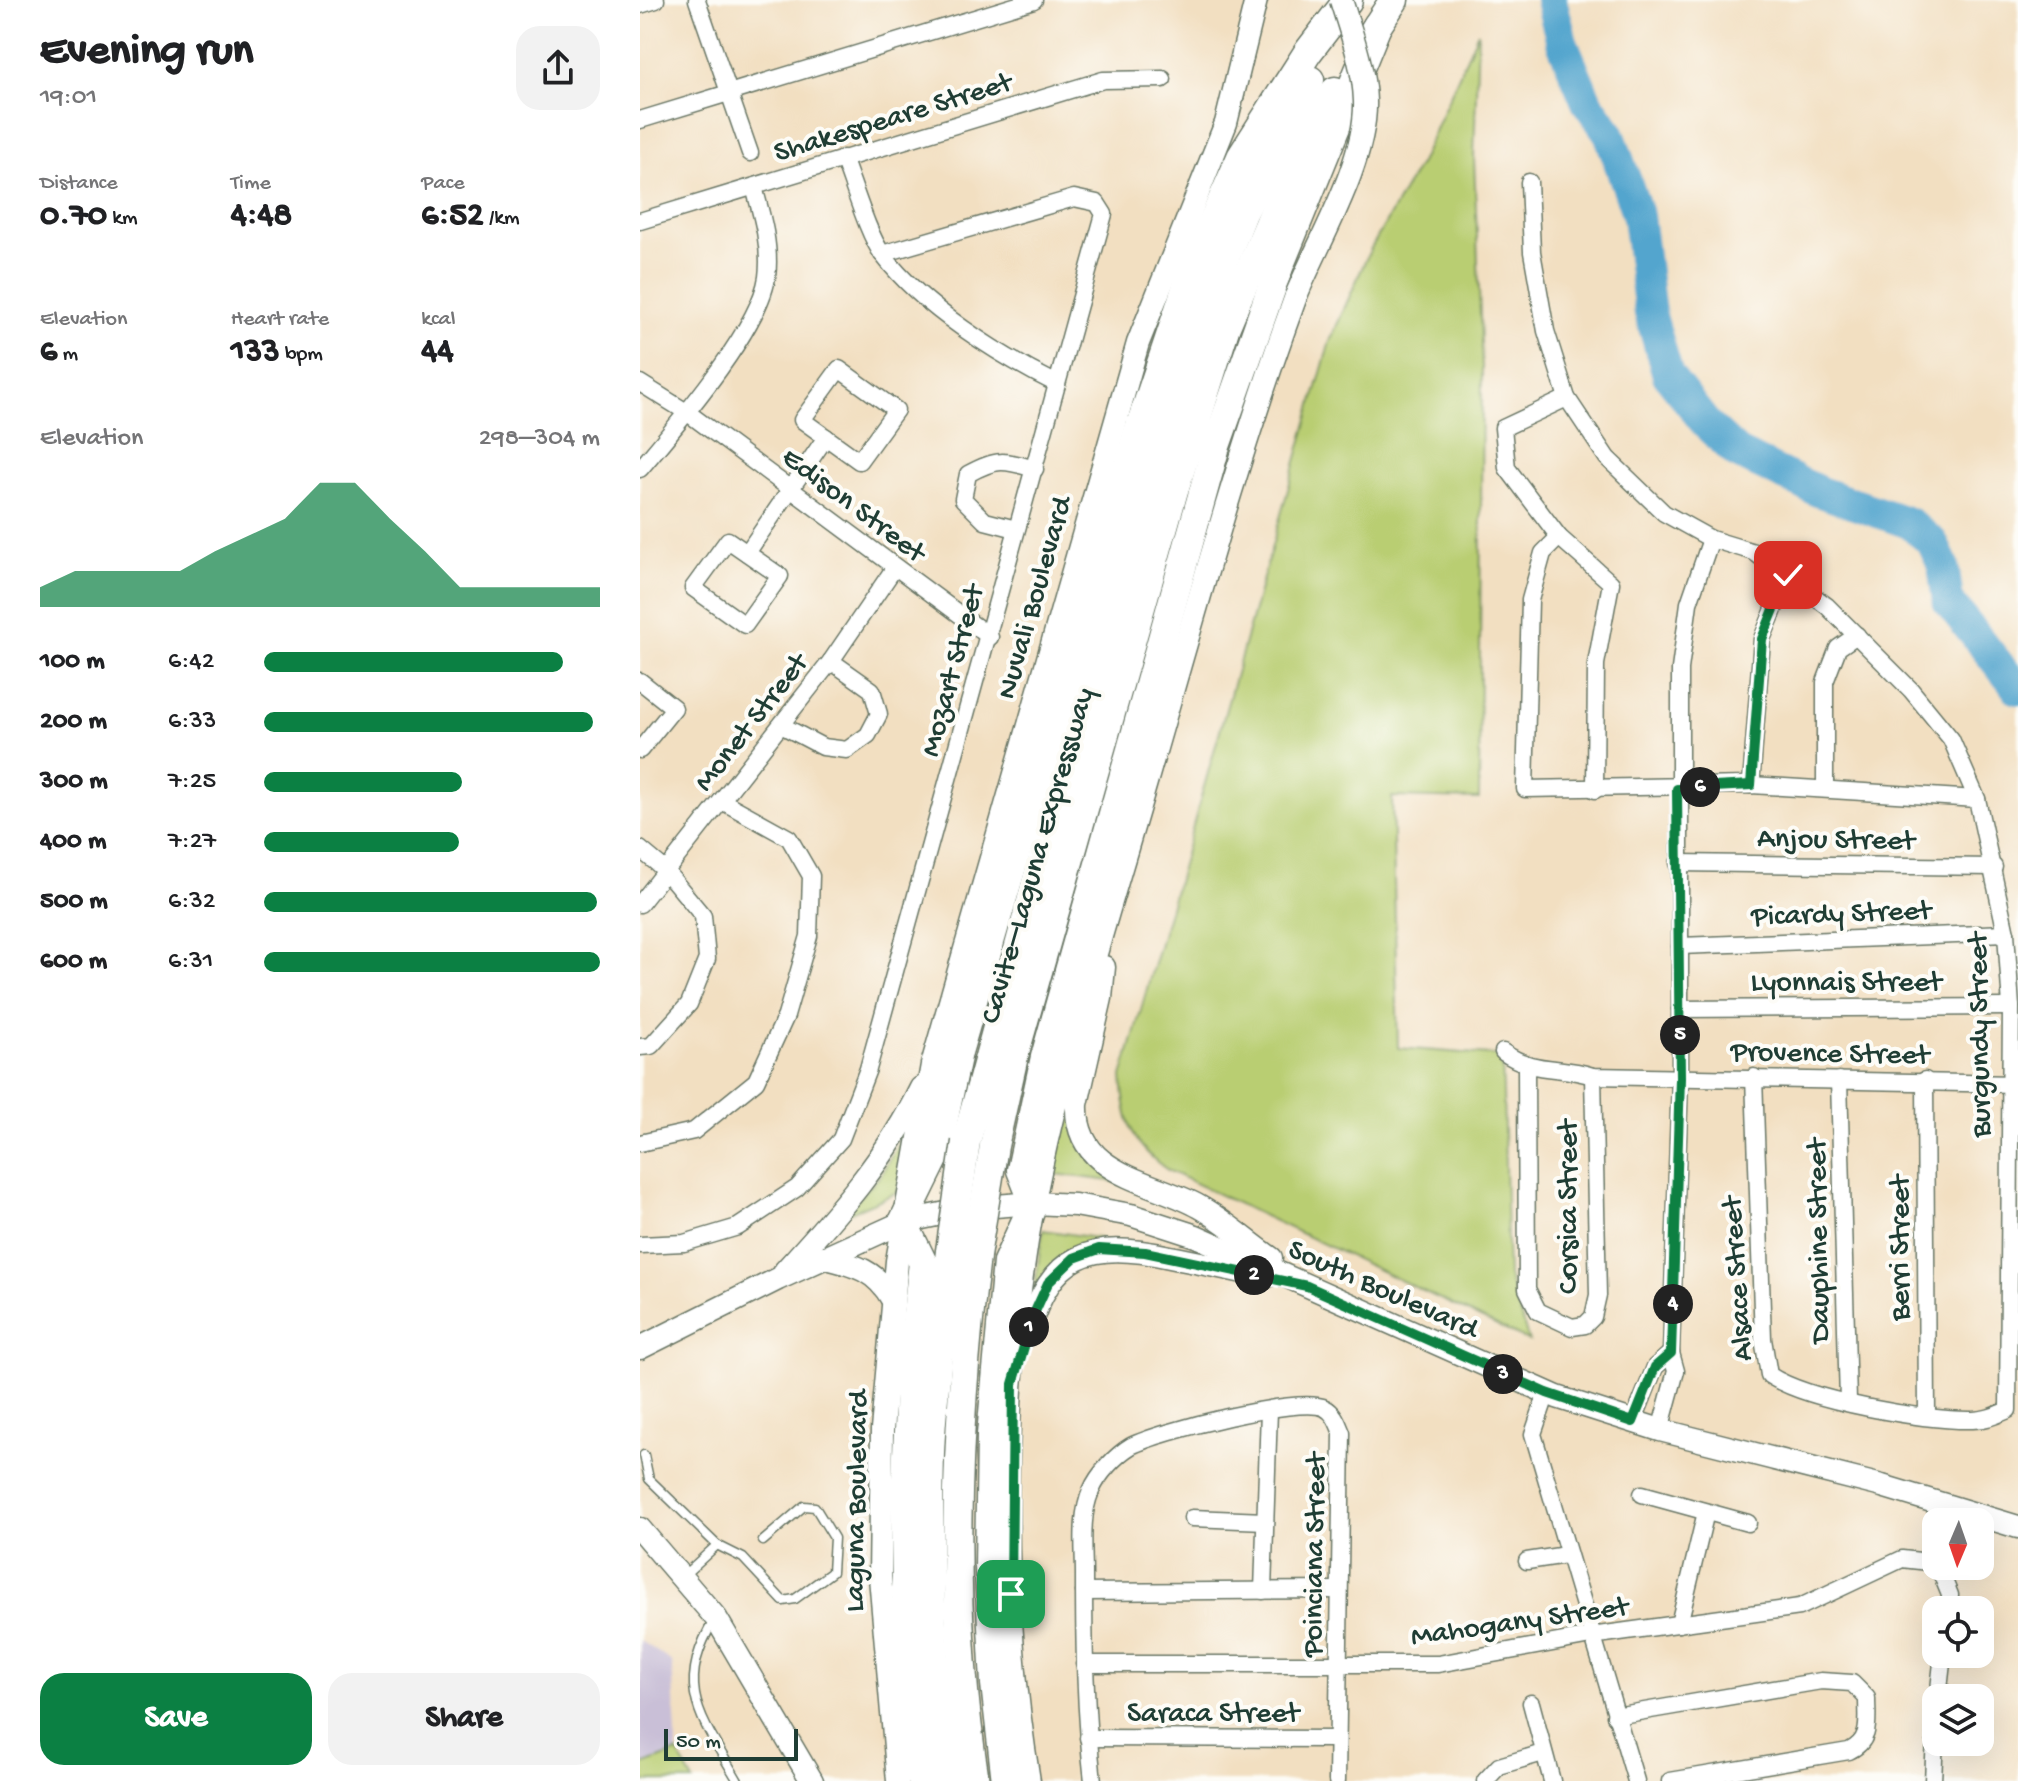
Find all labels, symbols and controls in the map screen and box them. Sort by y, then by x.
button: share [516,26,600,110]
text: Evening run [40,27,253,79]
street label: Shakespeare Street [770,66,1019,172]
text: 19:01 [40,83,97,114]
text: Distance [40,171,118,197]
text: Time [231,171,271,197]
text: Pace [421,171,465,197]
text: 0.70 [40,197,107,237]
text: 4:48 [231,197,292,237]
text: 6:52 [421,197,484,237]
text: km [107,206,138,232]
text: /km [484,206,520,232]
text: Elevation [40,307,127,333]
text: Heart rate [231,307,329,333]
text: kcal [421,307,456,333]
text: 6 [40,333,57,373]
text: 133 [231,333,280,373]
text: 44 [421,333,454,373]
text: m [57,342,78,368]
text: bpm [280,342,323,368]
text: Elevation [40,424,143,455]
text: 298–304 m [479,424,600,455]
street label: Edison Street [774,441,933,574]
street label: Nuvali Boulevard [991,491,1083,703]
pin [1754,541,1822,609]
icon: check [1766,553,1810,597]
street label: Mozart Street [915,579,995,761]
street label: Monet Street [688,646,819,800]
text: 100 m [40,647,105,678]
text: 6:42 [168,647,214,678]
street label: Cavite–Laguna Expressway [975,684,1104,1028]
text: 200 m [40,707,107,738]
text: 6:33 [168,707,216,738]
text: 300 m [40,767,108,798]
text: 7:25 [168,767,216,798]
pin: 6 [1680,767,1720,807]
text: 6 [1694,774,1706,800]
street label: Anjou Street [1757,823,1918,860]
text: 400 m [40,827,106,858]
text: 7:27 [168,827,216,858]
text: 500 m [40,887,108,918]
text: 6:32 [168,887,216,918]
street label: Picardy Street [1750,895,1934,936]
street label: Burgundy Street [1962,929,2001,1139]
text: 600 m [40,947,107,978]
text: 6:31 [168,947,213,978]
street label: Lyonnais Street [1750,967,1944,1002]
pin: 5 [1660,1015,1700,1055]
text: 5 [1674,1022,1686,1048]
street label: Provence Street [1729,1036,1932,1075]
street label: Corsica Street [1553,1117,1588,1294]
street label: Dauphine Street [1801,1136,1840,1345]
street label: Berri Street [1885,1172,1920,1322]
street label: Alsace Street [1716,1193,1763,1362]
street label: South Boulevard [1282,1234,1485,1350]
pin: 2 [1234,1255,1274,1295]
text: 2 [1249,1262,1259,1288]
pin: 4 [1653,1284,1693,1324]
text: 4 [1668,1291,1678,1317]
pin: 1 [1009,1307,1049,1347]
text: 1 [1025,1314,1033,1340]
pin: 3 [1483,1354,1523,1394]
text: 3 [1497,1361,1509,1387]
street label: Laguna Boulevard [839,1387,878,1612]
street label: Poinciana Street [1297,1450,1336,1658]
north arrow [1922,1508,1994,1580]
map controls [1922,1508,1994,1756]
pin [977,1560,1045,1628]
icon: arrive [989,1572,1033,1616]
street label: Mahogany Street [1409,1591,1633,1656]
button: locate [1922,1596,1994,1668]
button: Save [40,1673,312,1765]
button: Share [328,1673,600,1765]
button: layers [1922,1684,1994,1756]
street label: Saraca Street [1127,1698,1302,1733]
scale bar [664,1725,798,1761]
text: 50 m [676,1730,721,1756]

